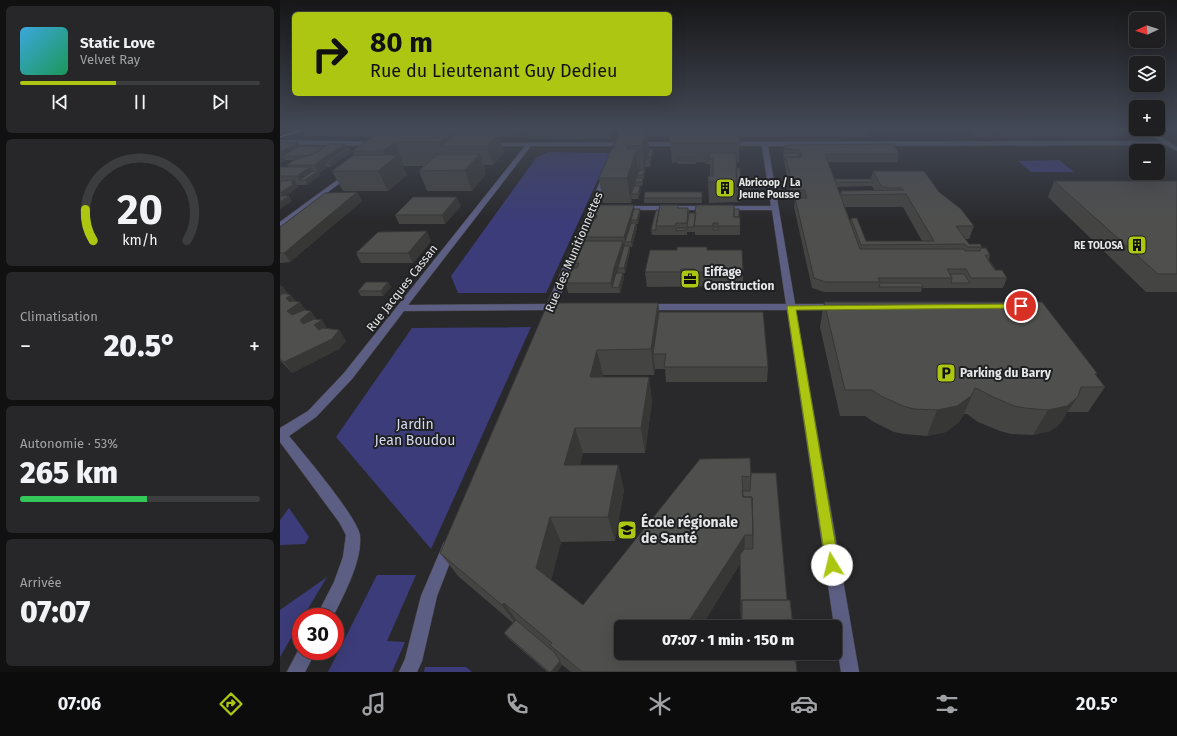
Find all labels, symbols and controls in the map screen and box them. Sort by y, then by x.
north arrow [1129,12,1165,48]
map controls [1129,12,1165,180]
text: 80 m [370,26,433,59]
icon: right [304,28,356,80]
text: Static Love [80,34,155,52]
text: Velvet Ray [80,52,140,67]
button: layers [1129,56,1165,92]
text: Rue du Lieutenant Guy Dedieu [370,60,617,82]
icon: previous [49,91,71,113]
icon: pause [129,91,151,113]
icon: next [209,91,231,113]
button: + [1129,100,1165,136]
button: − [1129,144,1165,180]
building icon: Abricoop / La Jeune Pousse [714,177,736,199]
place label: Abricoop / La Jeune Pousse [738,177,801,201]
text: 20 [117,185,163,235]
street label: Rue des Munitionnettes [542,189,606,314]
text: km/h [122,231,158,248]
building icon: RE TOLOSA [1126,234,1148,256]
place label: RE TOLOSA [1074,240,1124,252]
street label: Rue Jacques Cassan [364,242,440,334]
place label: Eiffage Construction [704,265,774,293]
office icon: Eiffage Construction [679,268,701,290]
pin [1004,289,1038,323]
icon: arrive [1010,295,1032,317]
text: Climatisation [20,309,98,324]
text: 20.5° [104,328,176,364]
text: − [20,333,31,360]
text: + [249,333,260,360]
parking icon: Parking du Barry [935,362,957,384]
place label: Parking du Barry [960,366,1052,380]
park label: Jardin Jean Boudou [375,416,455,449]
text: Autonomie · 53% [20,436,118,451]
text: 265 km [20,455,118,491]
place label: École régionale de Santé [641,513,738,547]
school or university icon: École régionale de Santé [616,519,638,541]
position arrow [811,544,853,586]
text: Arrivée [20,575,62,590]
text: 07:07 [20,594,90,630]
speed limit sign: 30 [292,608,344,660]
text: 07:07 · 1 min · 150 m [662,631,794,649]
icon: directions [217,690,245,718]
icon: music [360,690,388,718]
icon: phone [503,690,531,718]
icon: climate [646,690,674,718]
icon: car [790,690,818,718]
icon: filters [933,690,961,718]
text: 07:06 [58,693,101,715]
text: 20.5° [1076,693,1119,715]

